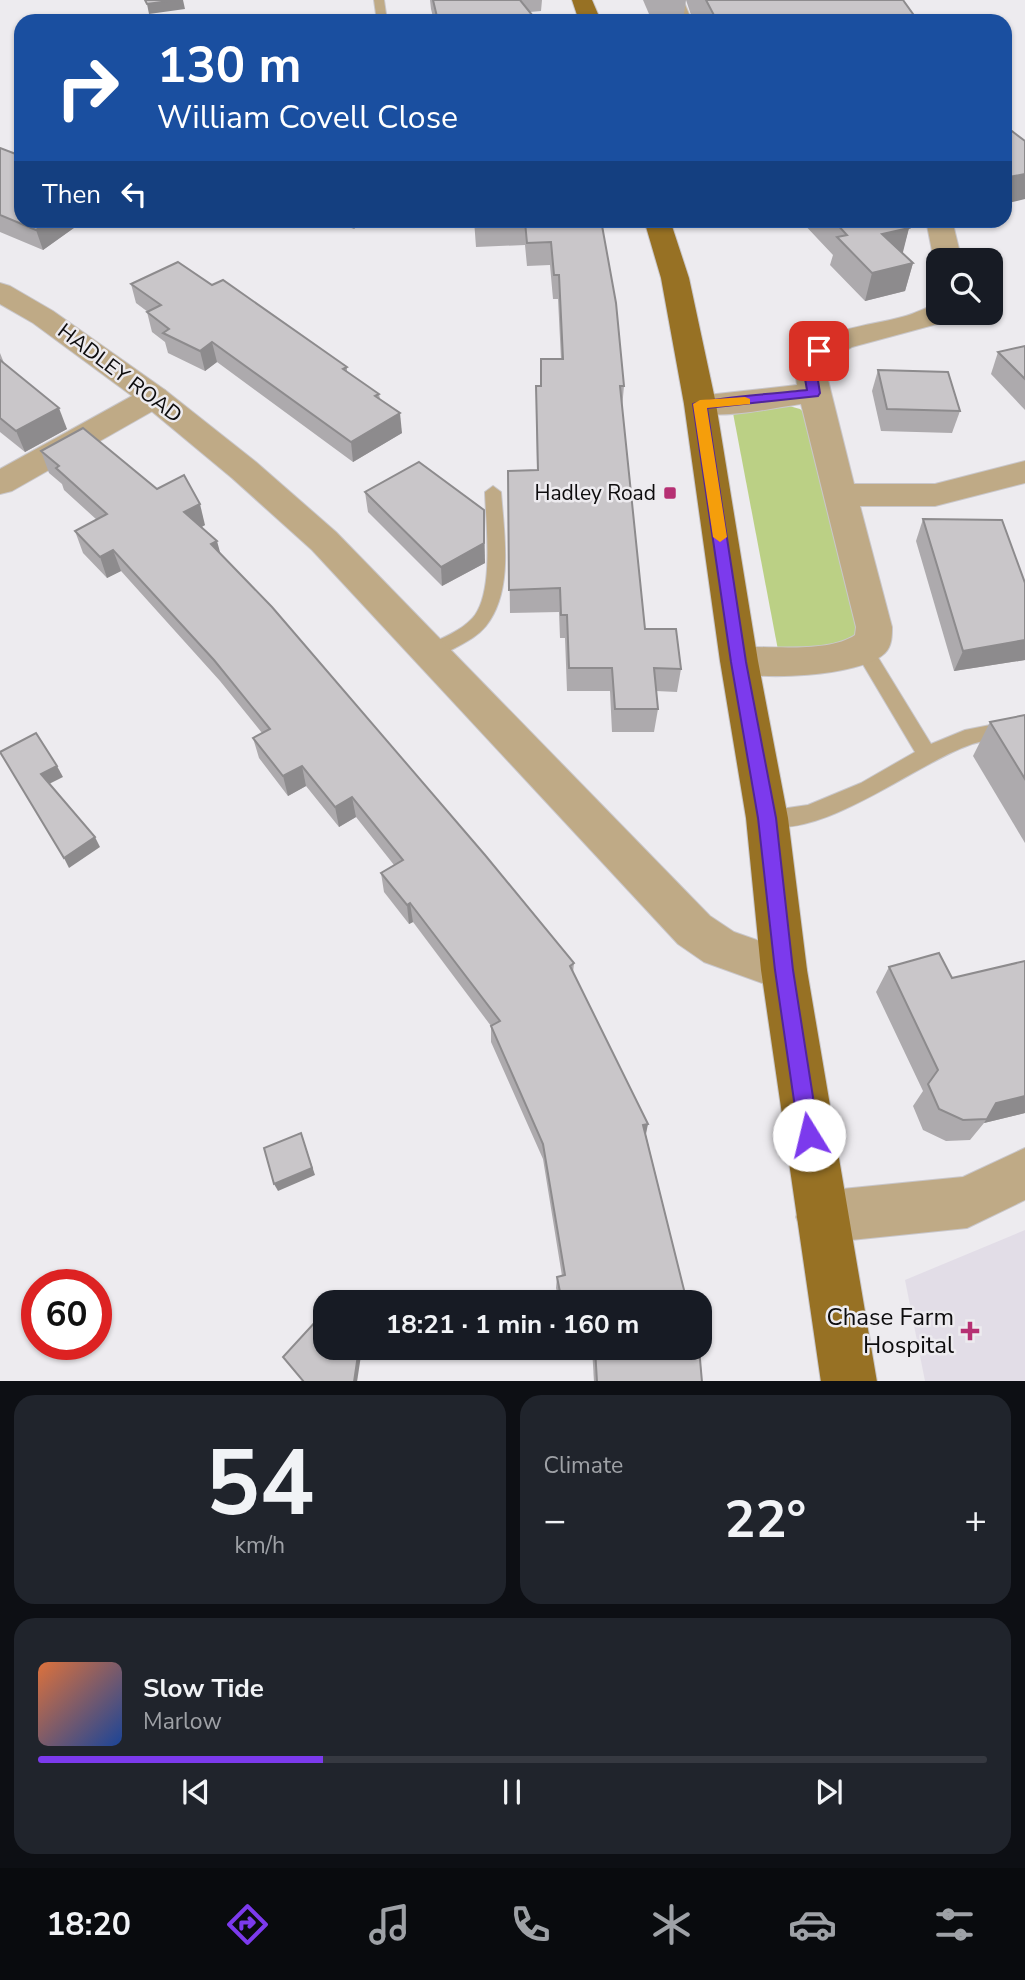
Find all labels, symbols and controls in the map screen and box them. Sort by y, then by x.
text: 130 m [157,32,301,99]
icon: right [42,42,133,133]
text: William Covell Close [157,96,458,139]
icon: left [115,175,153,213]
text: Then [42,177,101,212]
map controls [926,248,1003,325]
button: search [926,248,1003,325]
street label: HADLEY ROAD [52,317,188,429]
pin [789,321,849,381]
icon: arrive [800,332,838,370]
place label: Hadley Road [534,479,656,507]
marker: Hadley Road [662,485,678,501]
position arrow [772,1098,846,1172]
speed limit sign: 60 [21,1269,112,1360]
place label: Chase Farm Hospital [826,1301,954,1361]
text: 18:21 · 1 min · 160 m [386,1307,639,1342]
marker: Chase Farm Hospital [960,1321,980,1341]
text: 54 [205,1422,314,1546]
text: Climate [544,1450,623,1481]
text: 22° [724,1484,806,1555]
text: − [544,1495,566,1546]
text: + [964,1495,987,1546]
text: km/h [234,1530,285,1561]
text: Slow Tide [143,1671,264,1706]
text: Marlow [143,1706,222,1737]
icon: previous [177,1773,215,1811]
icon: pause [493,1773,531,1811]
icon: next [810,1773,848,1811]
icon: directions [223,1900,272,1949]
icon: music [365,1900,414,1949]
icon: phone [506,1900,555,1949]
icon: climate [647,1900,696,1949]
icon: car [788,1900,837,1949]
icon: filters [930,1900,979,1949]
text: 18:20 [46,1903,131,1946]

